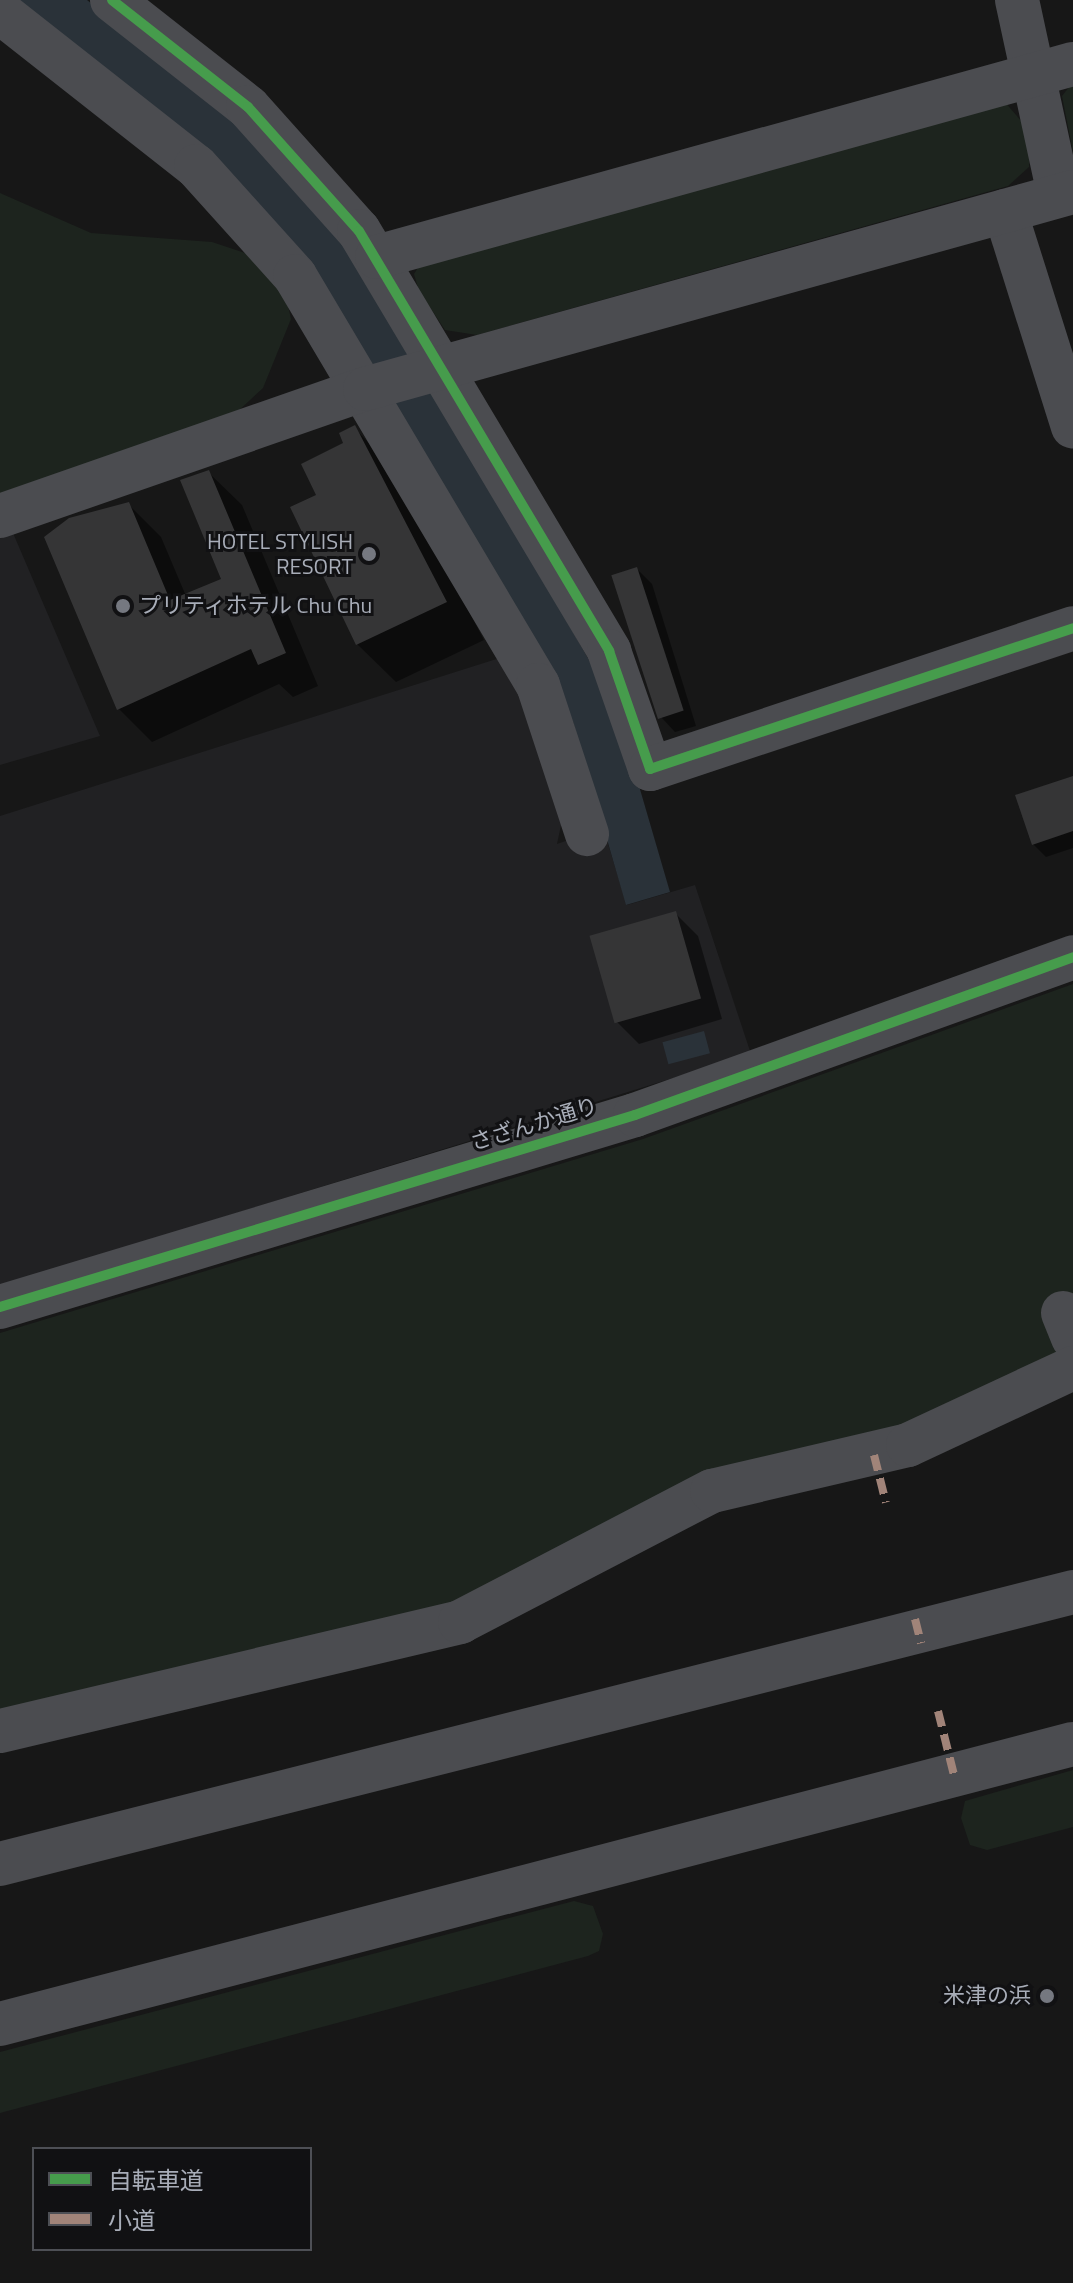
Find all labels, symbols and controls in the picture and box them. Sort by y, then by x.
place label: HOTEL STYLISH RESORT [207,528,353,580]
marker: HOTEL STYLISH RESORT [360,545,378,563]
place label: プリティホテル Chu Chu [139,593,374,619]
marker: プリティホテル Chu Chu [114,597,132,615]
street label: さざんか通り [467,1092,601,1156]
place label: 米津の浜 [943,1983,1031,2009]
marker: 米津の浜 [1038,1987,1056,2005]
legend [32,2147,312,2251]
text: 自転車道 [108,2162,204,2198]
text: 小道 [108,2202,156,2238]

